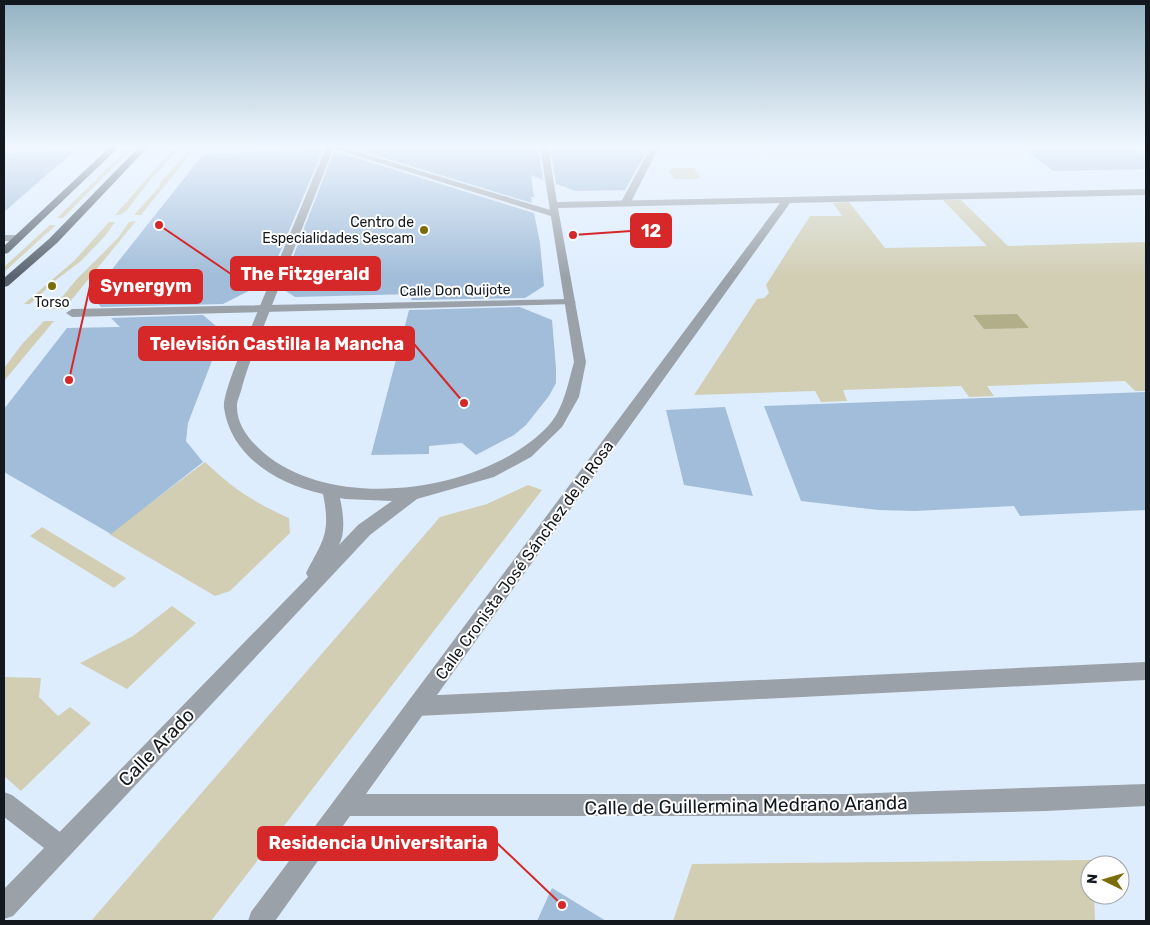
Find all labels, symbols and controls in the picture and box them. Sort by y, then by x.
place label: Centro de Especialidades Sescam [262,214,414,247]
callout: 12 [631,214,671,247]
text: 12 [641,220,661,242]
marker: Centro de Especialidades Sescam [418,224,430,236]
callout: The Fitzgerald [231,257,380,290]
text: The Fitzgerald [240,263,370,285]
callout: Synergym [90,270,202,303]
text: Synergym [100,275,192,297]
marker: Torso [46,280,58,292]
street label: Calle Don Quijote [399,281,511,300]
place label: Torso [34,294,70,311]
callout: Televisión Castilla la Mancha [139,327,414,360]
text: Televisión Castilla la Mancha [150,333,404,355]
street label: Calle Cronista José Sánchez de la Rosa [431,437,618,683]
street label: Calle Arado [113,704,199,791]
street label: Calle de Guillermina Medrano Aranda [584,791,908,820]
callout: Residencia Universitaria [258,827,497,860]
text: Residencia Universitaria [268,832,488,854]
north arrow [1080,855,1130,905]
text: N [1084,873,1101,885]

